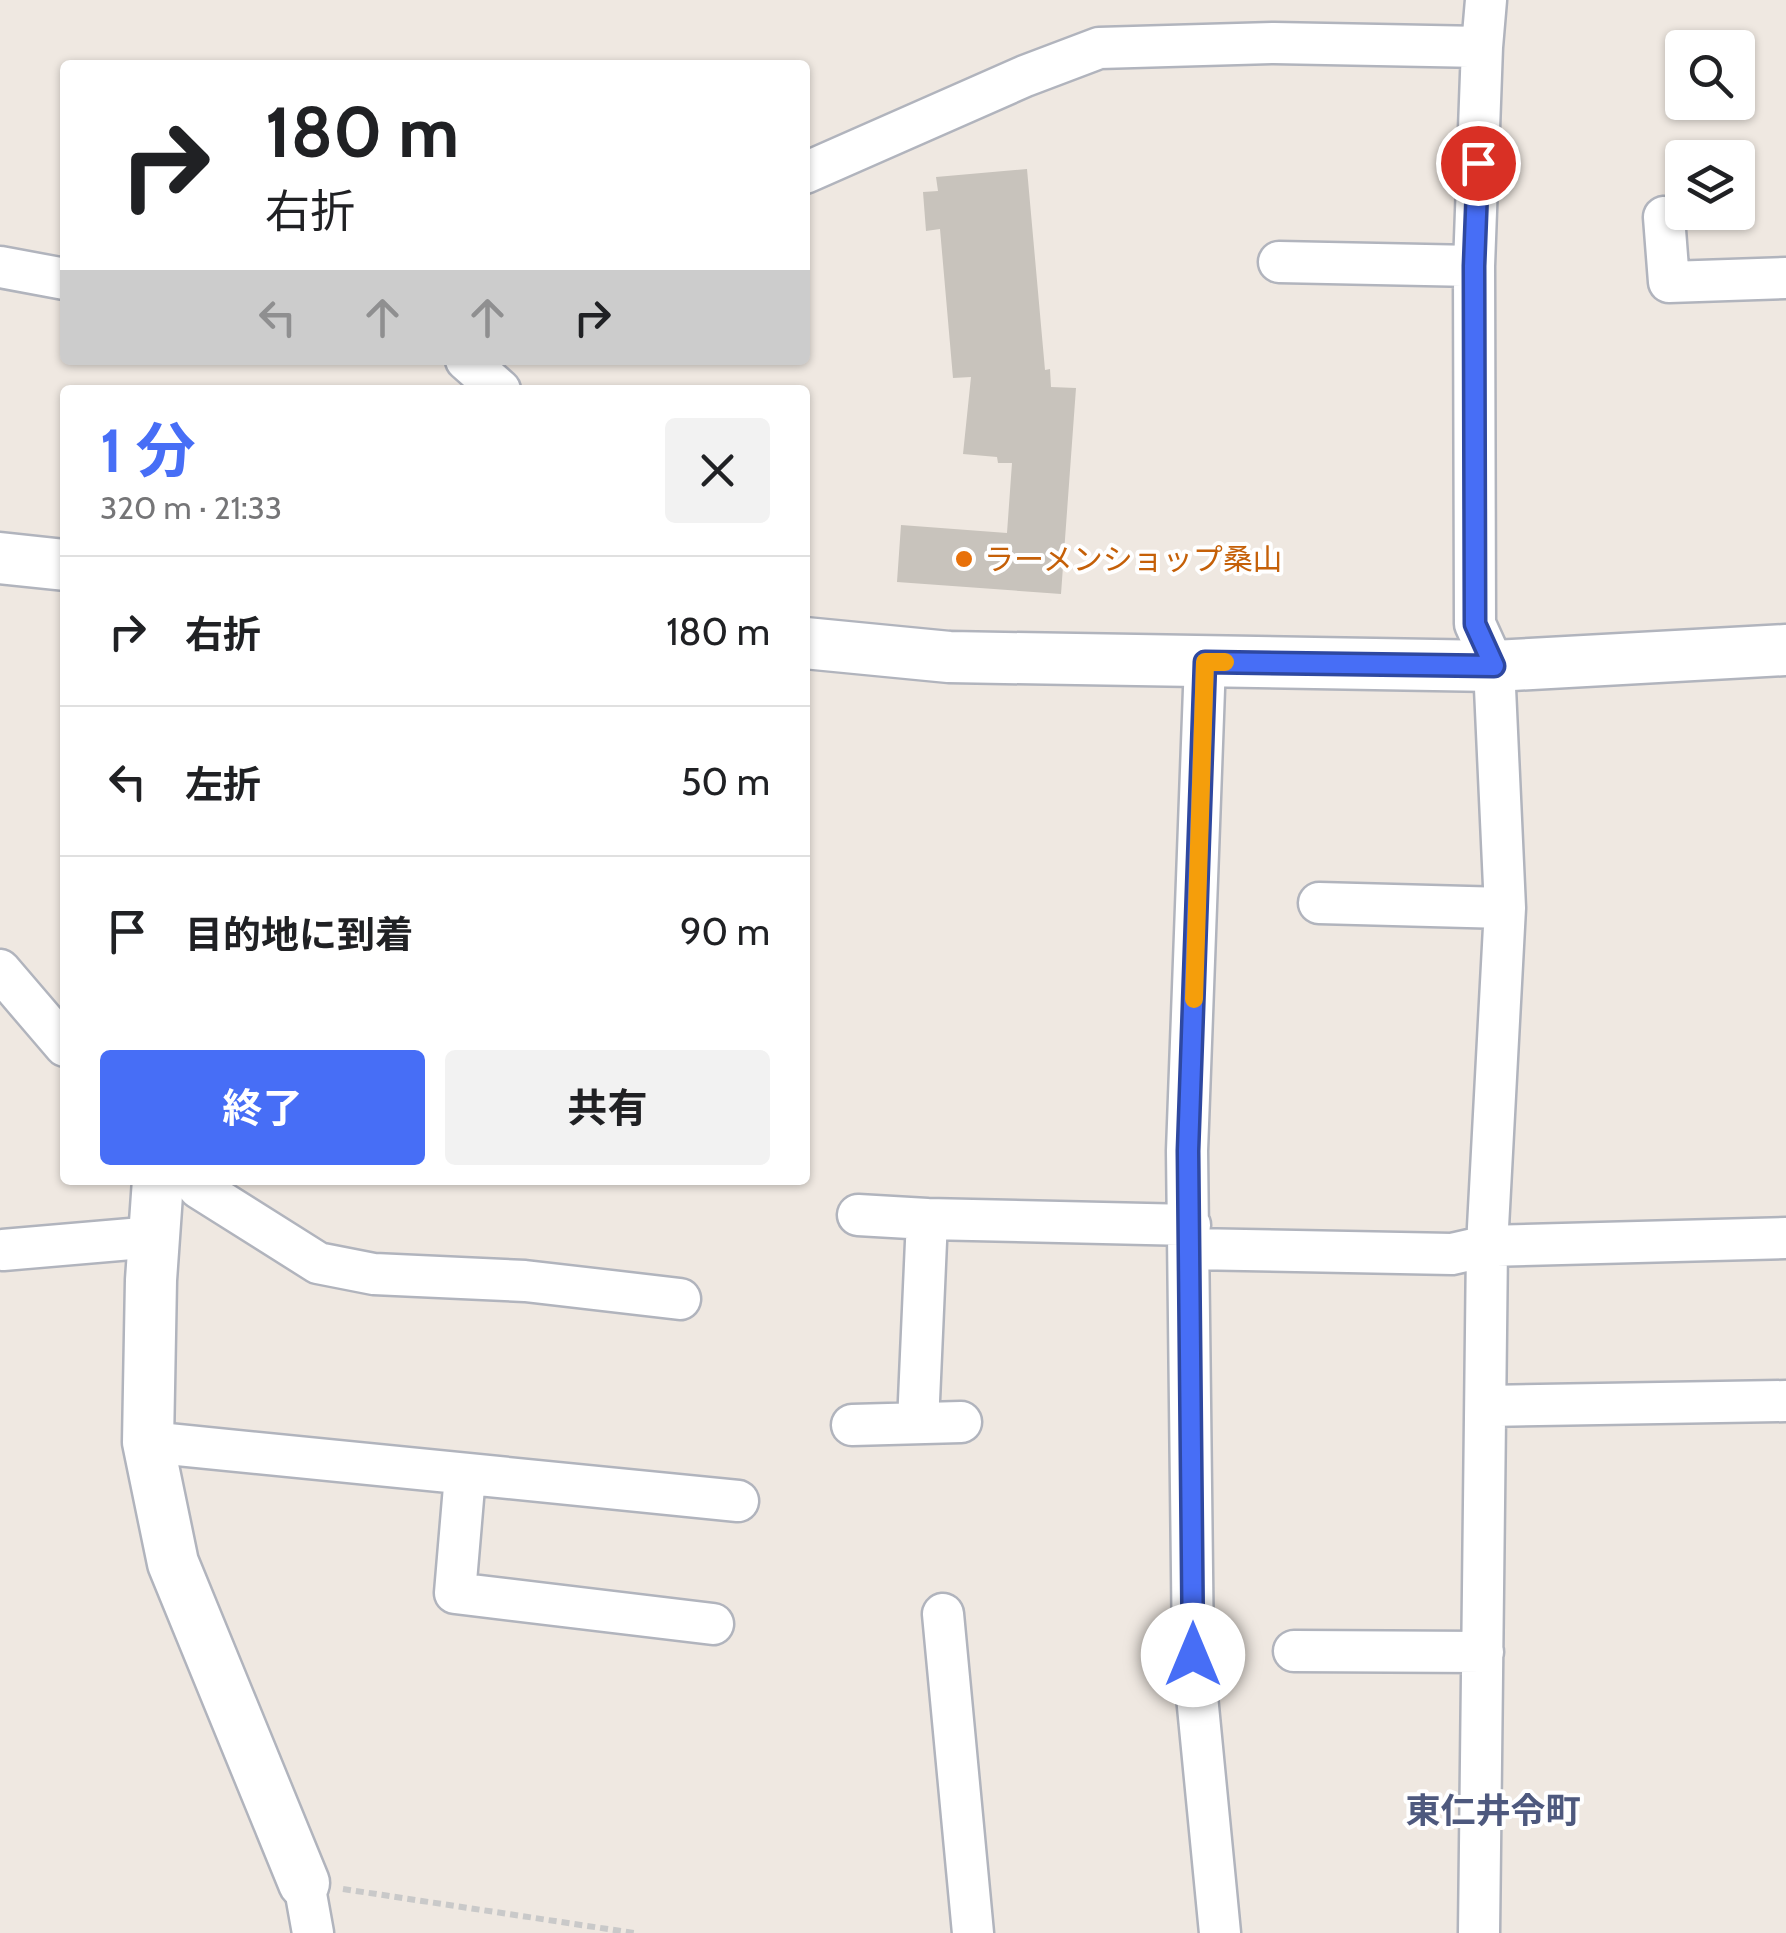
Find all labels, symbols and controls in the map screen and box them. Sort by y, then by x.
map controls [1665,30,1755,230]
button: search [1665,30,1755,120]
text: 180 m [265,89,459,175]
icon: right [100,100,230,230]
pin [1436,121,1521,206]
icon: arrive [1451,136,1506,191]
button: layers [1665,140,1755,230]
text: 右折 [265,184,355,238]
icon: left [250,290,305,345]
icon: ahead [355,290,410,345]
icon: ahead [460,290,515,345]
icon: right [565,290,620,345]
text: 1 分 [100,414,196,487]
button: close [665,418,770,523]
text: 320 m · 21:33 [100,488,282,527]
place label: ラーメンショップ桑山 [984,541,1283,578]
marker: ラーメンショップ桑山 [953,548,975,570]
icon: right [100,604,155,659]
text: 180 m [666,608,770,655]
text: 右折 [185,611,261,658]
icon: left [100,754,155,809]
text: 50 m [681,758,770,805]
text: 左折 [185,761,261,808]
icon: arrive [100,904,155,959]
text: 90 m [680,908,770,955]
text: 目的地に到着 [185,911,413,958]
button: 終了 [100,1050,425,1165]
button: 共有 [445,1050,770,1165]
position arrow [1141,1603,1245,1707]
district label: 東仁井令町 [1405,1789,1581,1832]

